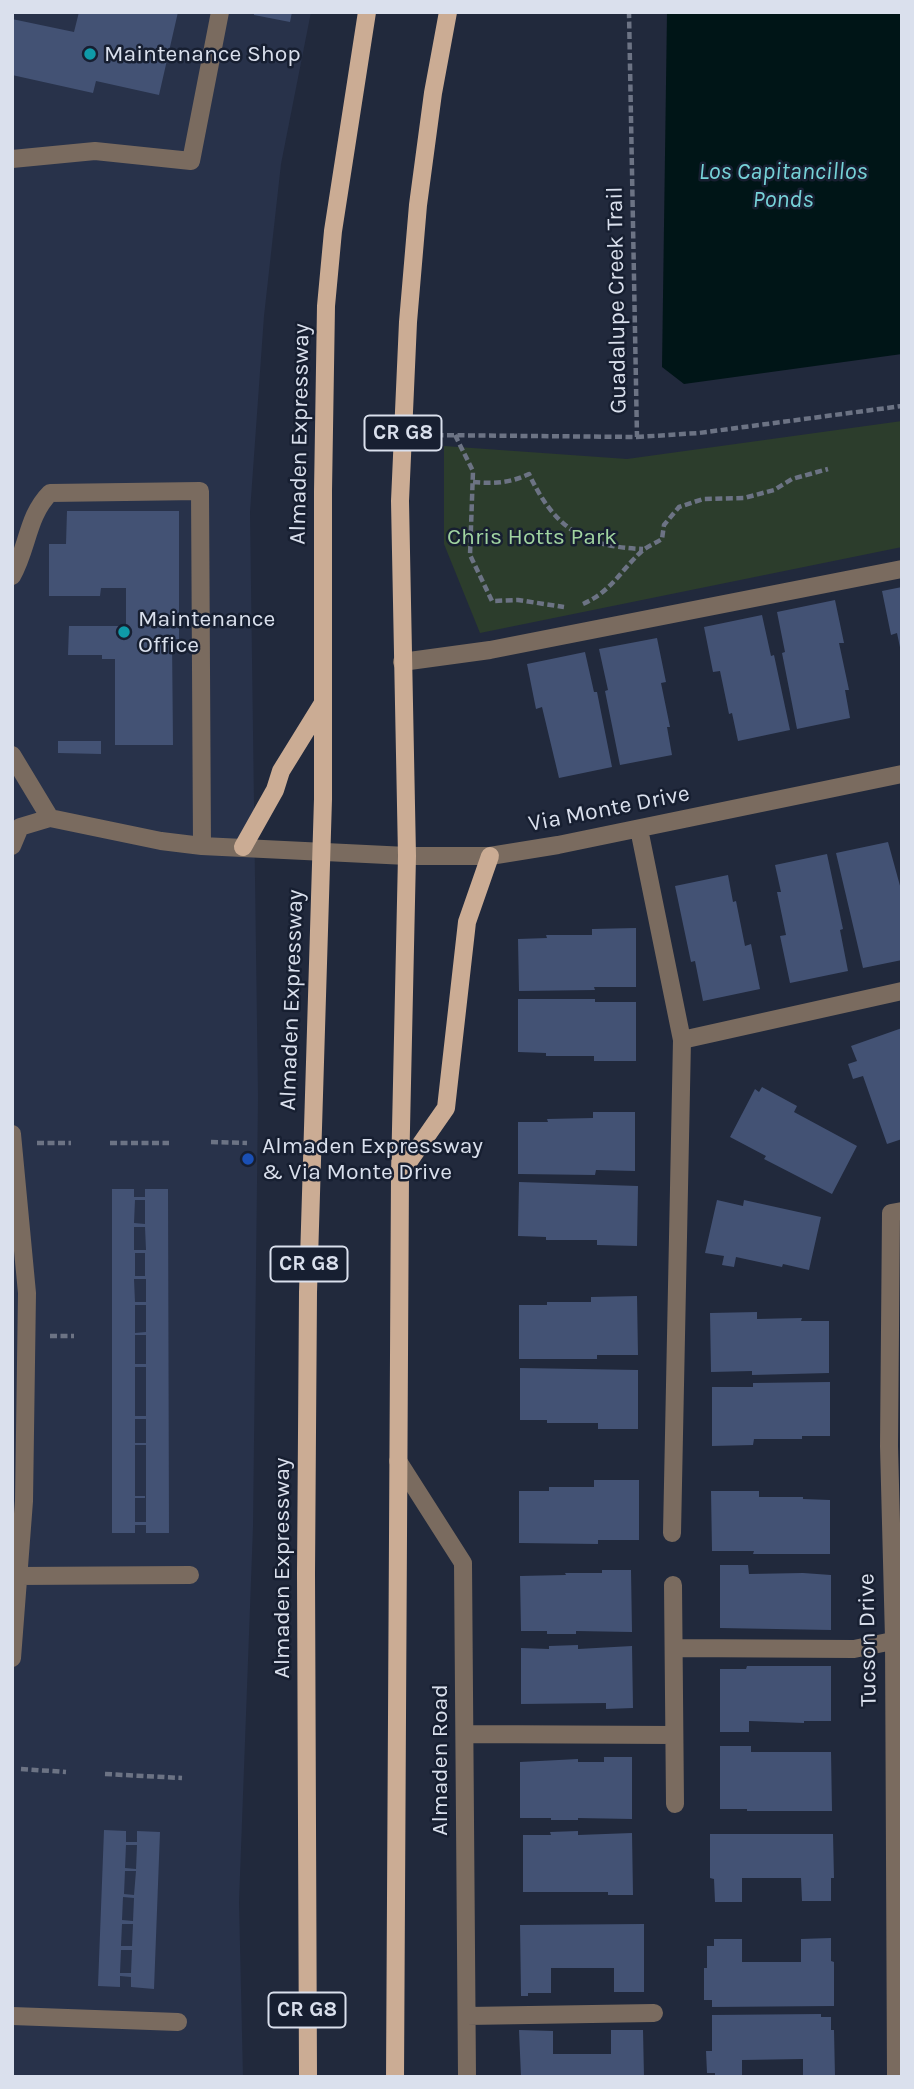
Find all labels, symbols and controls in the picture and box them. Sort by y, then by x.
place label: Maintenance Shop [104,40,301,68]
marker: Maintenance Shop [82,46,98,62]
water label: Los Capitancillos Ponds [698,158,868,214]
street label: Guadalupe Creek Trail [601,186,633,414]
street label: Almaden Expressway [284,323,316,545]
road number: CR G8 [364,416,442,450]
park label: Chris Hotts Park [447,523,617,551]
place label: Maintenance Office [138,605,275,659]
marker: Maintenance Office [116,624,132,640]
street label: Via Monte Drive [526,780,692,838]
street label: Almaden Expressway [274,889,310,1111]
place label: Almaden Expressway & Via Monte Drive [262,1132,483,1186]
marker: Almaden Expressway & Via Monte Drive [240,1151,256,1167]
road number: CR G8 [270,1246,348,1282]
street label: Almaden Expressway [268,1457,296,1679]
street label: Tucson Drive [853,1573,883,1707]
street label: Almaden Road [426,1684,454,1836]
road number: CR G8 [268,1993,346,2028]

